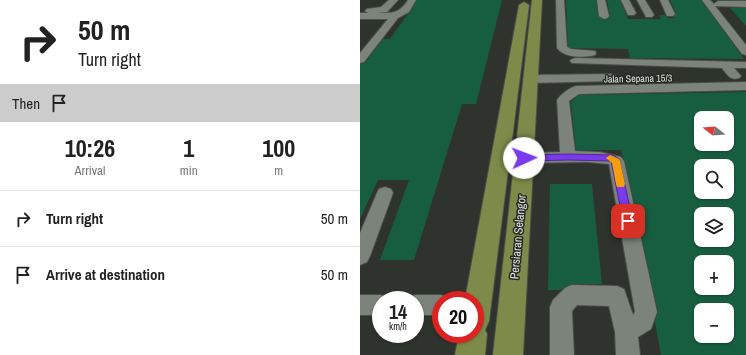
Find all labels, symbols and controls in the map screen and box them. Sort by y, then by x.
text: 50 m [78,11,130,49]
icon: right [12,16,64,68]
text: Turn right [78,47,141,72]
street label: Jalan Sepana 15/3 [604,71,673,86]
icon: arrive [48,92,70,114]
text: Then [12,93,40,114]
north arrow [694,111,734,151]
map controls [694,111,734,343]
text: 10:26 [65,132,115,164]
text: 1 [183,132,194,164]
text: 100 [262,132,295,164]
position arrow [503,137,545,179]
button: search [694,159,734,199]
text: Arrival [75,162,105,179]
text: min [180,162,198,179]
text: m [274,162,283,179]
street label: Persiaran Selangor [506,193,530,280]
pin [611,204,645,238]
button: layers [694,207,734,247]
icon: right [12,208,34,230]
text: Turn right [46,208,103,229]
text: 50 m [321,208,348,229]
icon: arrive [617,210,639,232]
button: + [694,255,734,295]
icon: arrive [12,264,34,286]
text: Arrive at destination [46,264,165,285]
text: 50 m [321,264,348,285]
speed limit sign: 20 [432,291,484,343]
text: 14 [389,298,407,325]
button: − [694,303,734,343]
text: km/h [389,320,407,333]

